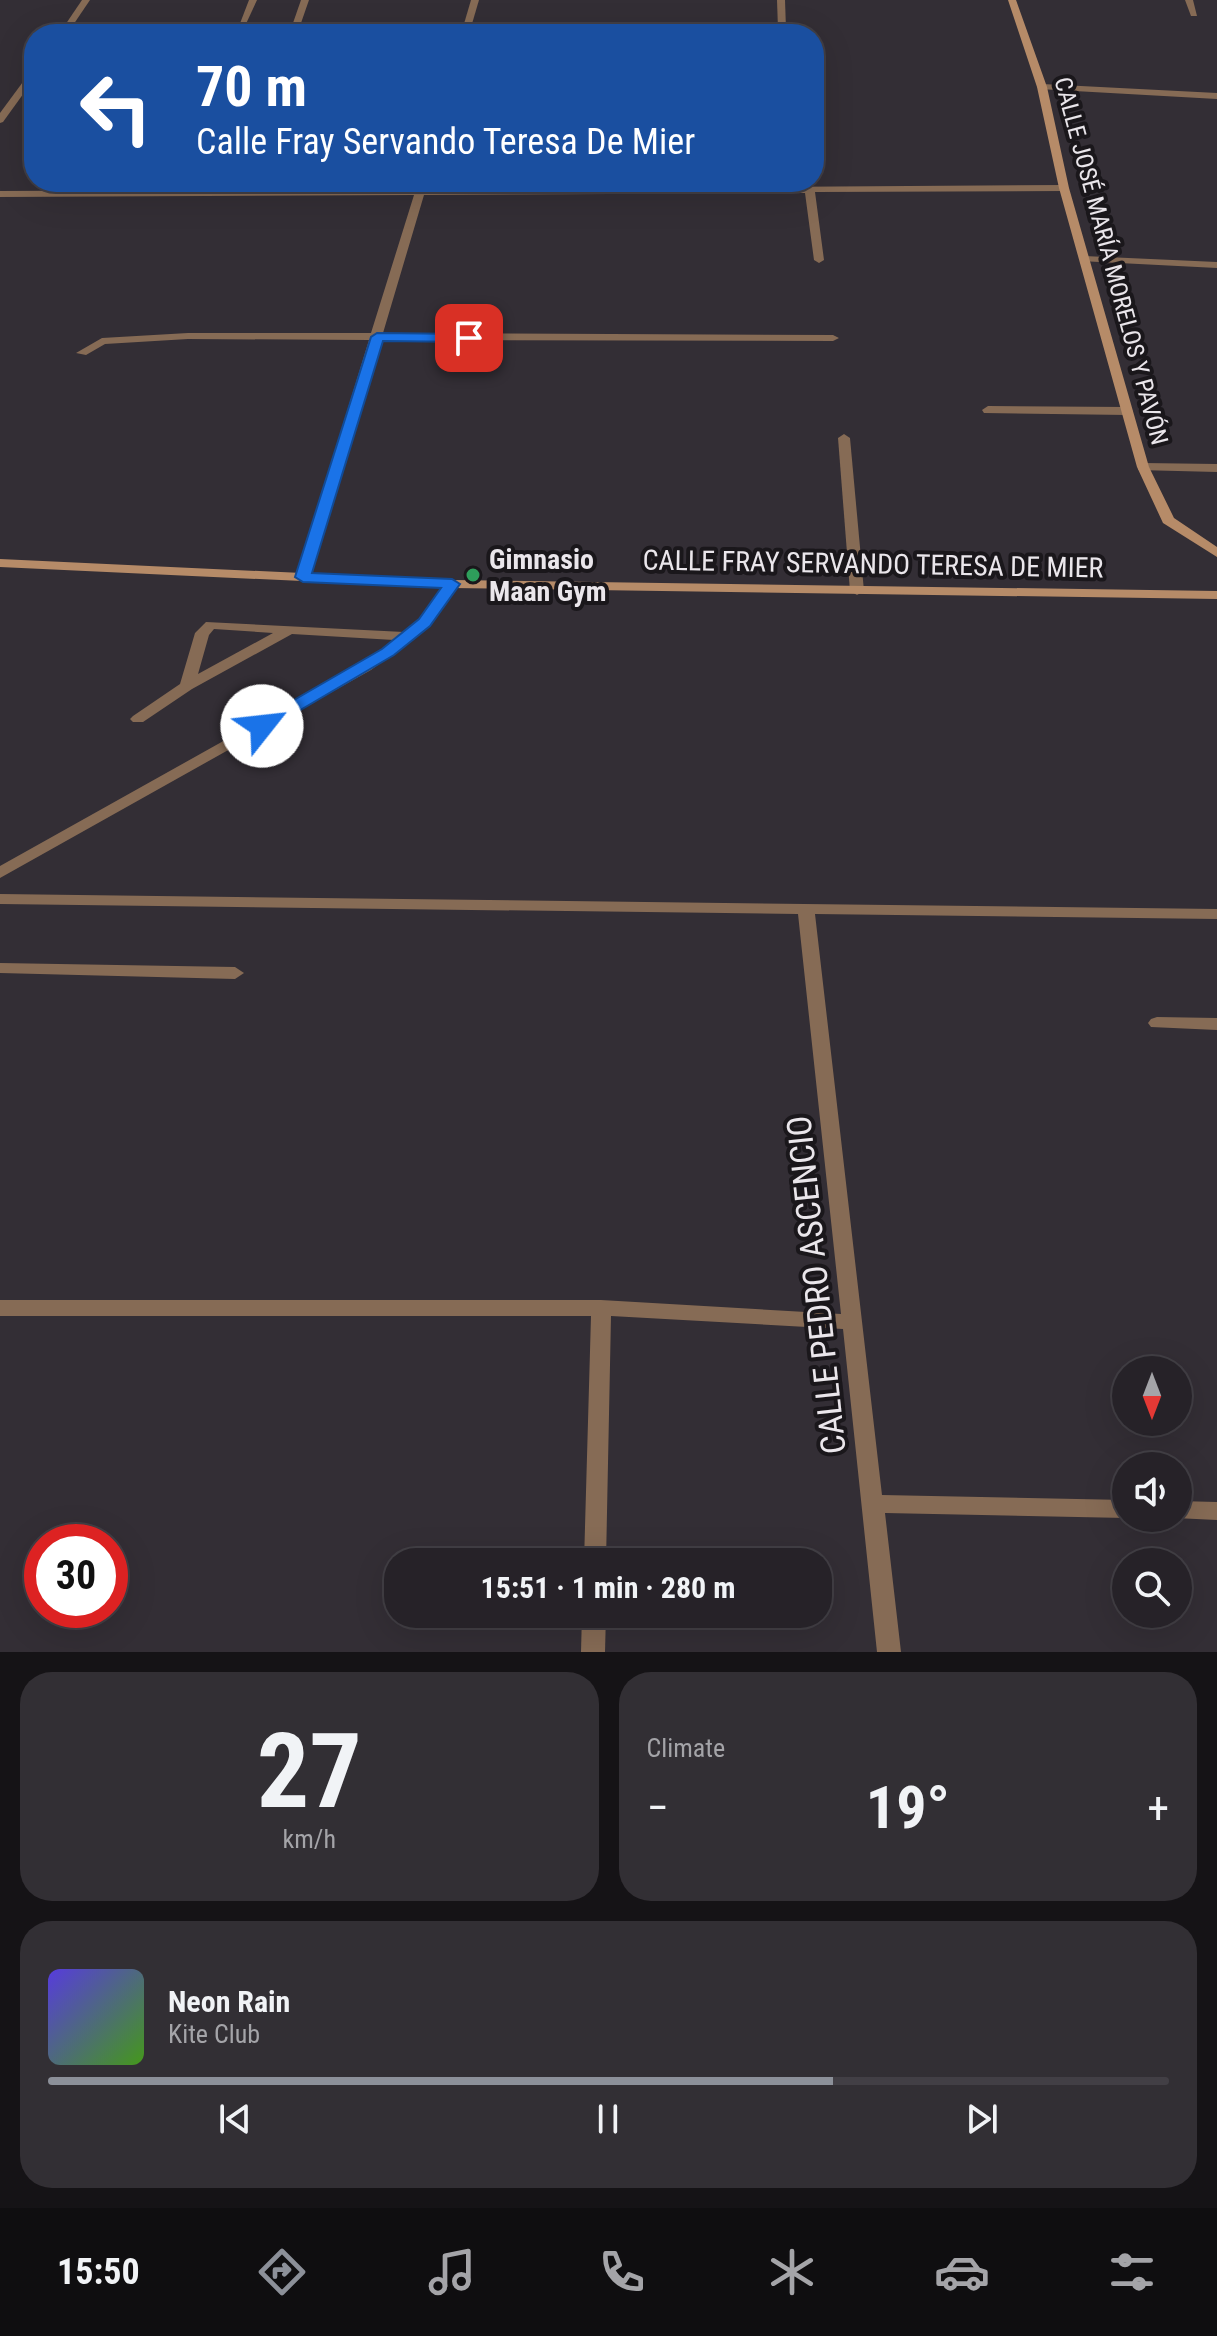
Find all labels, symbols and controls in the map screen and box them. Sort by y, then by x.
text: 70 m [196,54,307,120]
icon: left [64,56,168,160]
street label: CALLE JOSÉ MARÍA MORELOS Y PAVÓN [1048,74,1174,448]
text: Calle Fray Servando Teresa De Mier [196,121,695,163]
pin [435,304,503,372]
icon: arrive [447,316,491,360]
place label: Gimnasio Maan Gym [489,543,606,608]
street label: CALLE FRAY SERVANDO TERESA DE MIER [642,543,1104,585]
marker: Gimnasio Maan Gym [464,566,482,584]
position arrow [220,684,304,768]
street label: CALLE PEDRO ASCENCIO [778,1114,854,1456]
north arrow [1112,1356,1192,1436]
map controls [1112,1356,1192,1628]
button: sound [1112,1452,1192,1532]
speed limit sign: 30 [24,1524,128,1628]
button: search [1112,1548,1192,1628]
text: 15:51 · 1 min · 280 m [481,1570,735,1605]
text: 27 [257,1711,362,1832]
text: Climate [647,1733,725,1763]
text: 19° [866,1772,950,1843]
text: − [647,1782,669,1834]
text: + [1147,1782,1169,1834]
text: km/h [283,1824,336,1854]
text: Neon Rain [168,1984,290,2019]
text: Kite Club [168,2019,260,2049]
icon: previous [213,2097,257,2141]
icon: pause [586,2097,630,2141]
icon: next [960,2097,1004,2141]
icon: directions [254,2244,310,2300]
icon: music [424,2244,480,2300]
icon: phone [594,2244,650,2300]
icon: climate [764,2244,820,2300]
icon: car [934,2244,990,2300]
icon: filters [1104,2244,1160,2300]
text: 15:50 [57,2251,140,2293]

